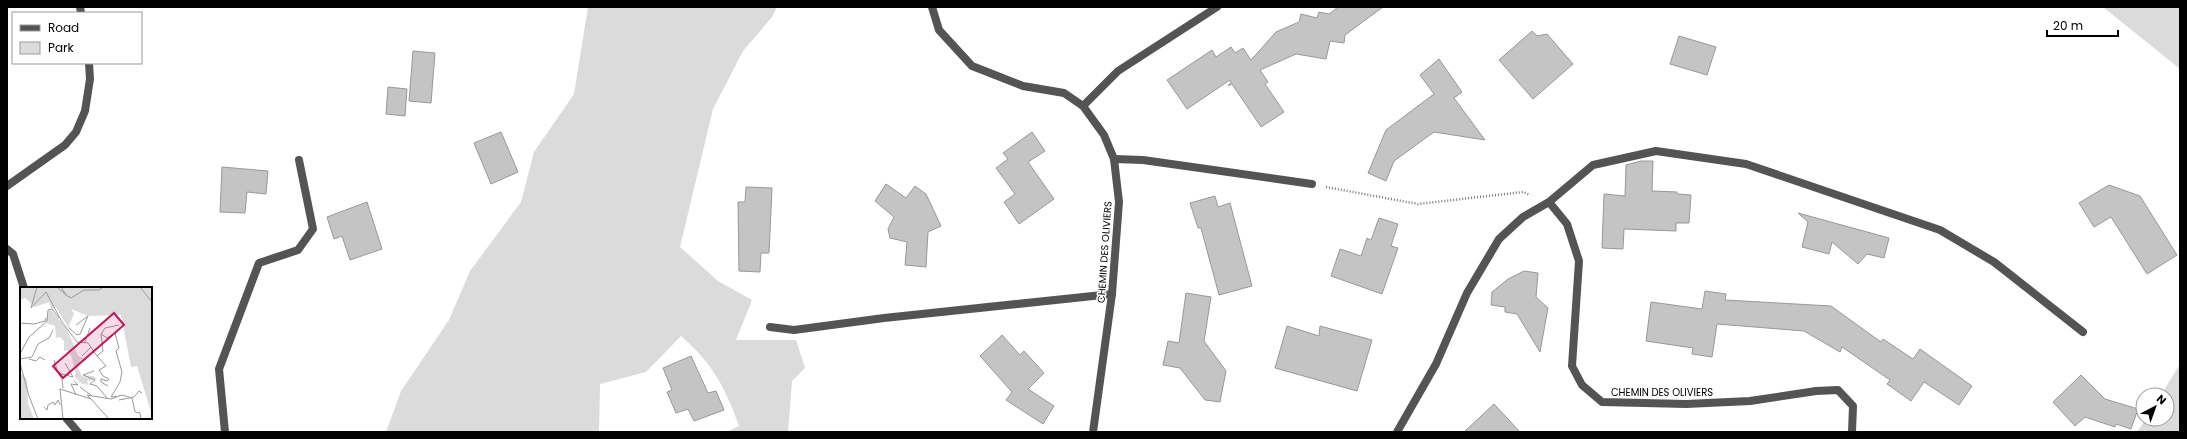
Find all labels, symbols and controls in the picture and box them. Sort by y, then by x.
legend [12,12,142,64]
scale bar [2047,12,2118,38]
text: 20 m [2053,17,2083,34]
text: Road [48,19,79,36]
text: Park [48,39,75,56]
street label: CHEMIN DES OLIVIERS [1093,200,1116,304]
inset map [20,287,152,419]
street label: CHEMIN DES OLIVIERS [1611,385,1713,400]
north arrow [2135,387,2175,427]
text: N [2153,391,2170,408]

